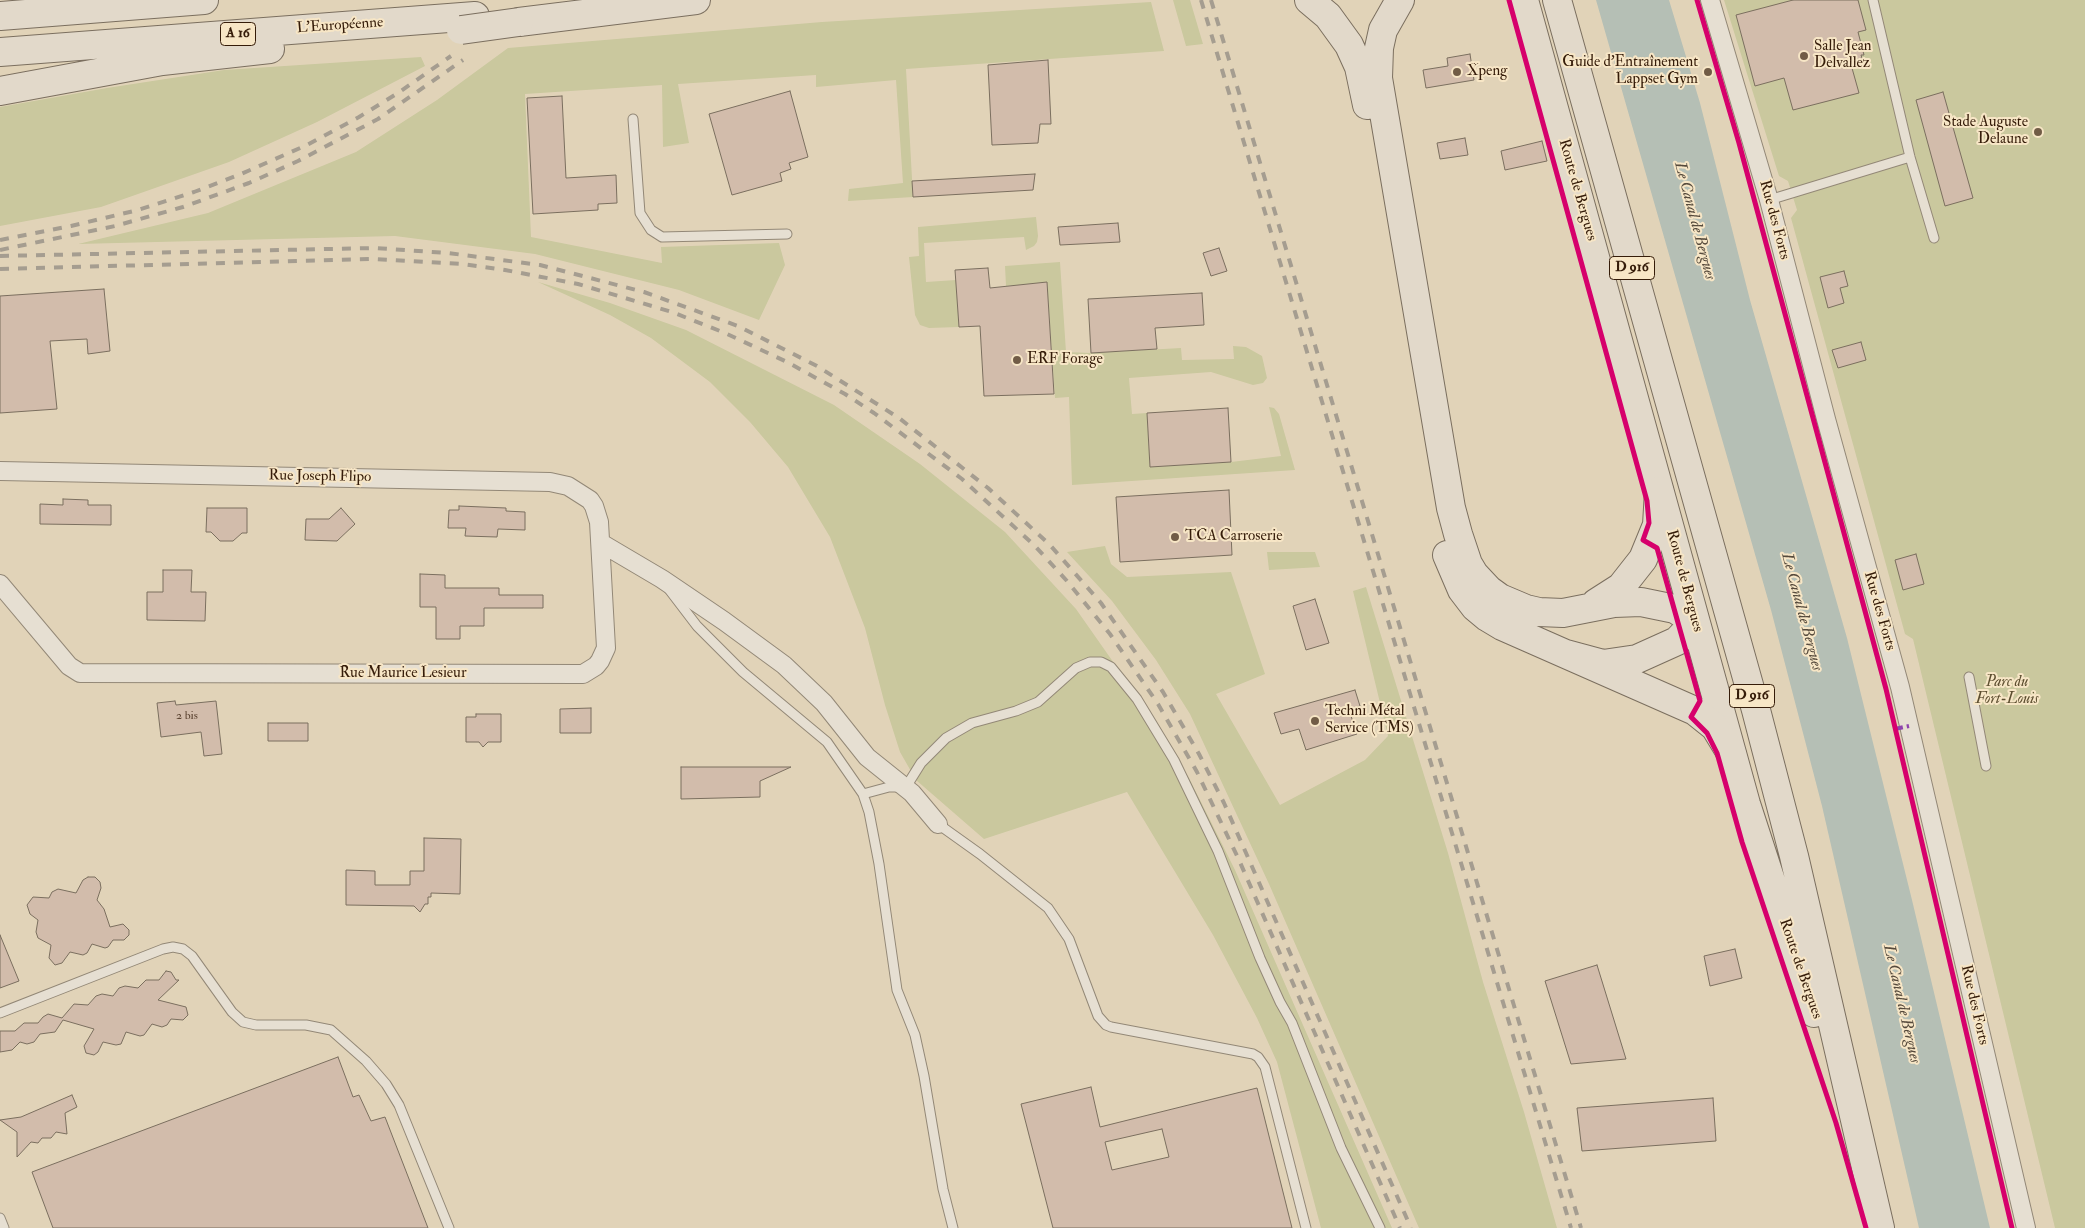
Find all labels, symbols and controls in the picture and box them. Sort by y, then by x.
street label: L'Européenne [296,14,384,38]
road number: A 16 [220,22,256,46]
place label: Salle Jean Delvallez [1814,38,1872,73]
marker: Salle Jean Delvallez [1798,50,1810,62]
place label: Guide d'Entraînement Lappset Gym [1562,54,1698,89]
place label: Xpeng [1467,63,1508,81]
marker: Xpeng [1451,66,1463,78]
marker: Guide d'Entraînement Lappset Gym [1702,66,1714,78]
place label: Stade Auguste Delaune [1943,114,2028,149]
marker: Stade Auguste Delaune [2032,126,2044,138]
street label: Route de Bergues [1554,137,1600,243]
water label: Le Canal de Bergues [1669,160,1719,282]
street label: Rue des Forts [1755,178,1793,262]
road number: D 916 [1610,256,1654,280]
place label: ERF Forage [1027,351,1103,369]
marker: ERF Forage [1011,354,1023,366]
street label: Rue Joseph Flipo [268,467,372,487]
place label: TCA Carroserie [1185,528,1282,546]
street label: Route de Bergues [1662,528,1706,634]
marker: TCA Carroserie [1169,531,1181,543]
water label: Le Canal de Bergues [1776,551,1826,673]
street label: Rue des Forts [1859,569,1899,653]
street label: Rue Maurice Lesieur [340,665,466,683]
park label: Parc du Fort-Louis [1976,674,2038,709]
road number: D 916 [1730,684,1774,708]
place label: Techni Métal Service (TMS) [1325,703,1414,738]
house number: 2 bis [176,709,198,723]
marker: Techni Métal Service (TMS) [1309,715,1321,727]
street label: Route de Bergues [1774,916,1826,1022]
water label: Le Canal de Bergues [1878,943,1924,1065]
street label: Rue des Forts [1956,963,1992,1047]

